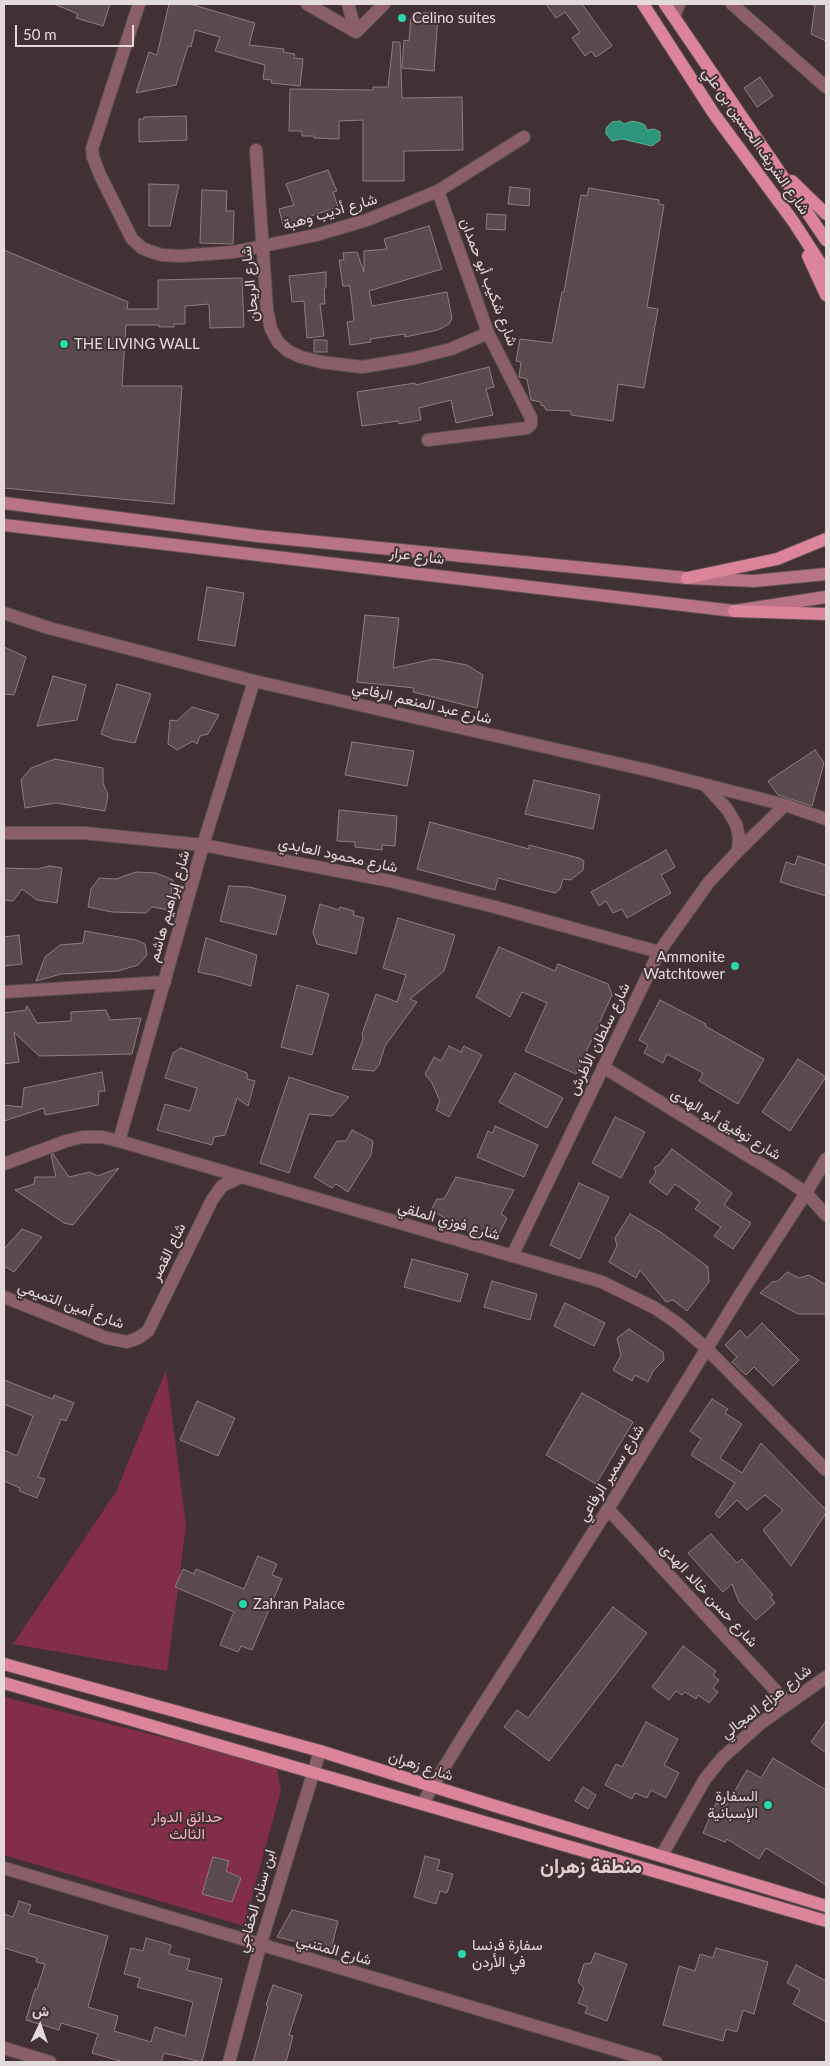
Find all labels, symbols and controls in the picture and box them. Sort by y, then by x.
place label: Celino suites [412,9,496,27]
marker: Celino suites [396,12,408,24]
scale bar [18,15,136,47]
text: 50 m [23,25,57,43]
street label: شارع الشريف الحسين بن علي [698,64,814,218]
street label: شارع أديب وهبة [281,190,379,234]
street label: شارع شكيب أبو حمدان [456,216,522,348]
street label: شارع الريحان [237,245,263,323]
place label: THE LIVING WALL [74,335,200,353]
marker: THE LIVING WALL [58,338,70,350]
street label: شارع عرار [389,544,445,568]
street label: شارع عبد المنعم الرفاعي [350,678,494,728]
street label: شارع محمود العابدي [277,834,399,876]
street label: شارع إبراهيم هاشم [144,848,194,964]
place label: Ammonite Watchtower [643,948,725,983]
marker: Ammonite Watchtower [729,960,741,972]
street label: شارع سلطان الأطرش [564,980,634,1098]
street label: شارع توفيق أبو الهدى [668,1084,784,1164]
street label: شارع فوزي الملقي [396,1198,502,1244]
street label: شاع القصر [146,1220,190,1284]
street label: شارع أمين التميمي [15,1277,127,1333]
street label: شارع سمير الرفاعي [574,1421,648,1525]
street label: شارع حسن خالد الهدى [656,1539,762,1651]
place label: Zahran Palace [253,1595,345,1613]
marker: Zahran Palace [237,1598,249,1610]
street label: شارع هزاع المجالي [717,1661,815,1743]
street label: شارع زهران [386,1747,456,1785]
place label: السفارة الإسبانية [708,1787,758,1822]
marker: السفارة الإسبانية [762,1799,774,1811]
park label: حدائق الدوار الثالث [151,1808,223,1843]
street label: ابن سنان الخفاجي [233,1847,279,1955]
district label: منطقة زهران [540,1855,642,1879]
street label: شارع المتنبي [294,1931,374,1969]
place label: سفارة فرنسا في الأردن [472,1936,542,1971]
marker: سفارة فرنسا في الأردن [456,1948,468,1960]
north arrow [15,2001,65,2051]
text: ش [32,2002,50,2019]

